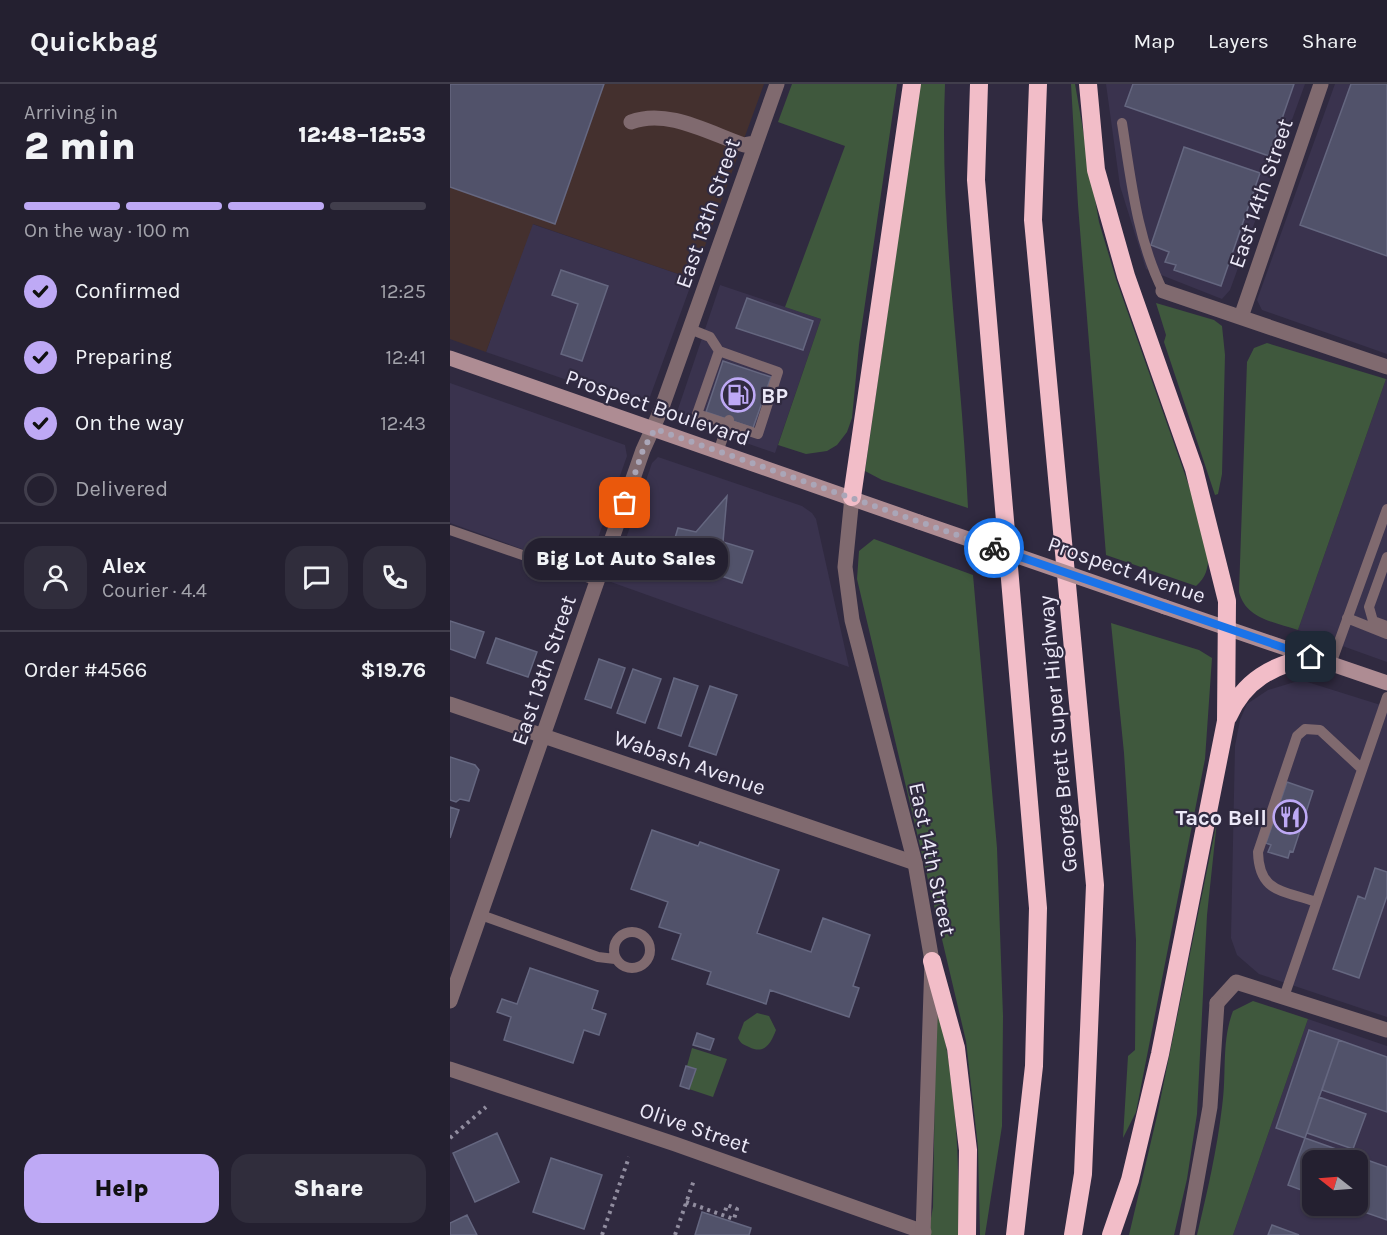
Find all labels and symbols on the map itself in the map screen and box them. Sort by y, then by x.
street label: East 14th Street [1223,115,1299,271]
street label: East 13th Street [670,135,746,292]
street label: Prospect Boulevard [562,364,753,452]
fuel station icon: BP [720,377,756,413]
place label: BP [761,383,788,409]
pin [599,477,650,528]
courier [964,518,1024,578]
street label: Prospect Avenue [1044,531,1209,609]
callout: Big Lot Auto Sales [523,539,727,581]
street label: East 13th Street [506,592,582,749]
street label: George Brett Super Highway [1033,594,1083,873]
pin [1285,631,1336,682]
street label: Wabash Avenue [610,725,769,801]
street label: East 14th Street [903,780,961,938]
restaurant icon: Taco Bell [1272,799,1308,835]
place label: Taco Bell [1176,805,1267,831]
street label: Olive Street [636,1097,753,1159]
north arrow [1302,1150,1368,1216]

